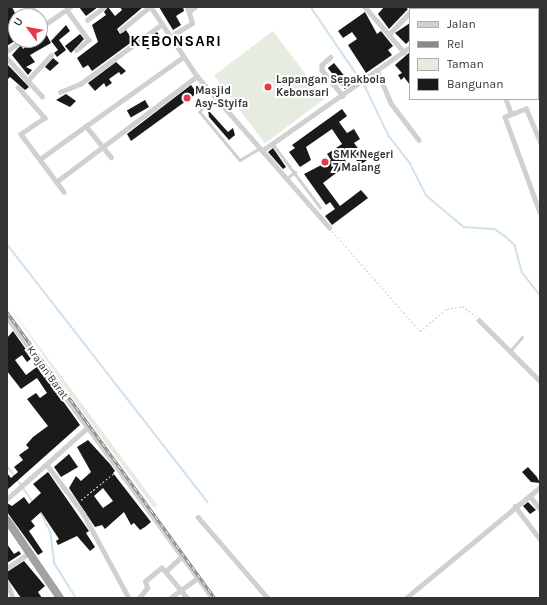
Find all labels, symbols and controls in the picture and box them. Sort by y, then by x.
north arrow [8,8,48,48]
legend [409,8,539,100]
text: U [11,15,26,29]
text: Jalan [447,17,476,31]
district label: KEBONSARI [130,33,222,51]
text: Rel [447,37,464,51]
text: Taman [447,57,484,71]
place label: Lapangan Sepakbola Kebonsari [276,74,386,100]
text: Bangunan [447,77,503,91]
marker: Lapangan Sepakbola Kebonsari [263,82,273,92]
place label: Masjid Asy-Styifa [195,85,248,111]
marker: Masjid Asy-Styifa [182,93,192,103]
place label: SMK Negeri 7 Malang [333,149,393,175]
marker: SMK Negeri 7 Malang [320,157,330,167]
street label: Krajan Barat [23,344,71,402]

